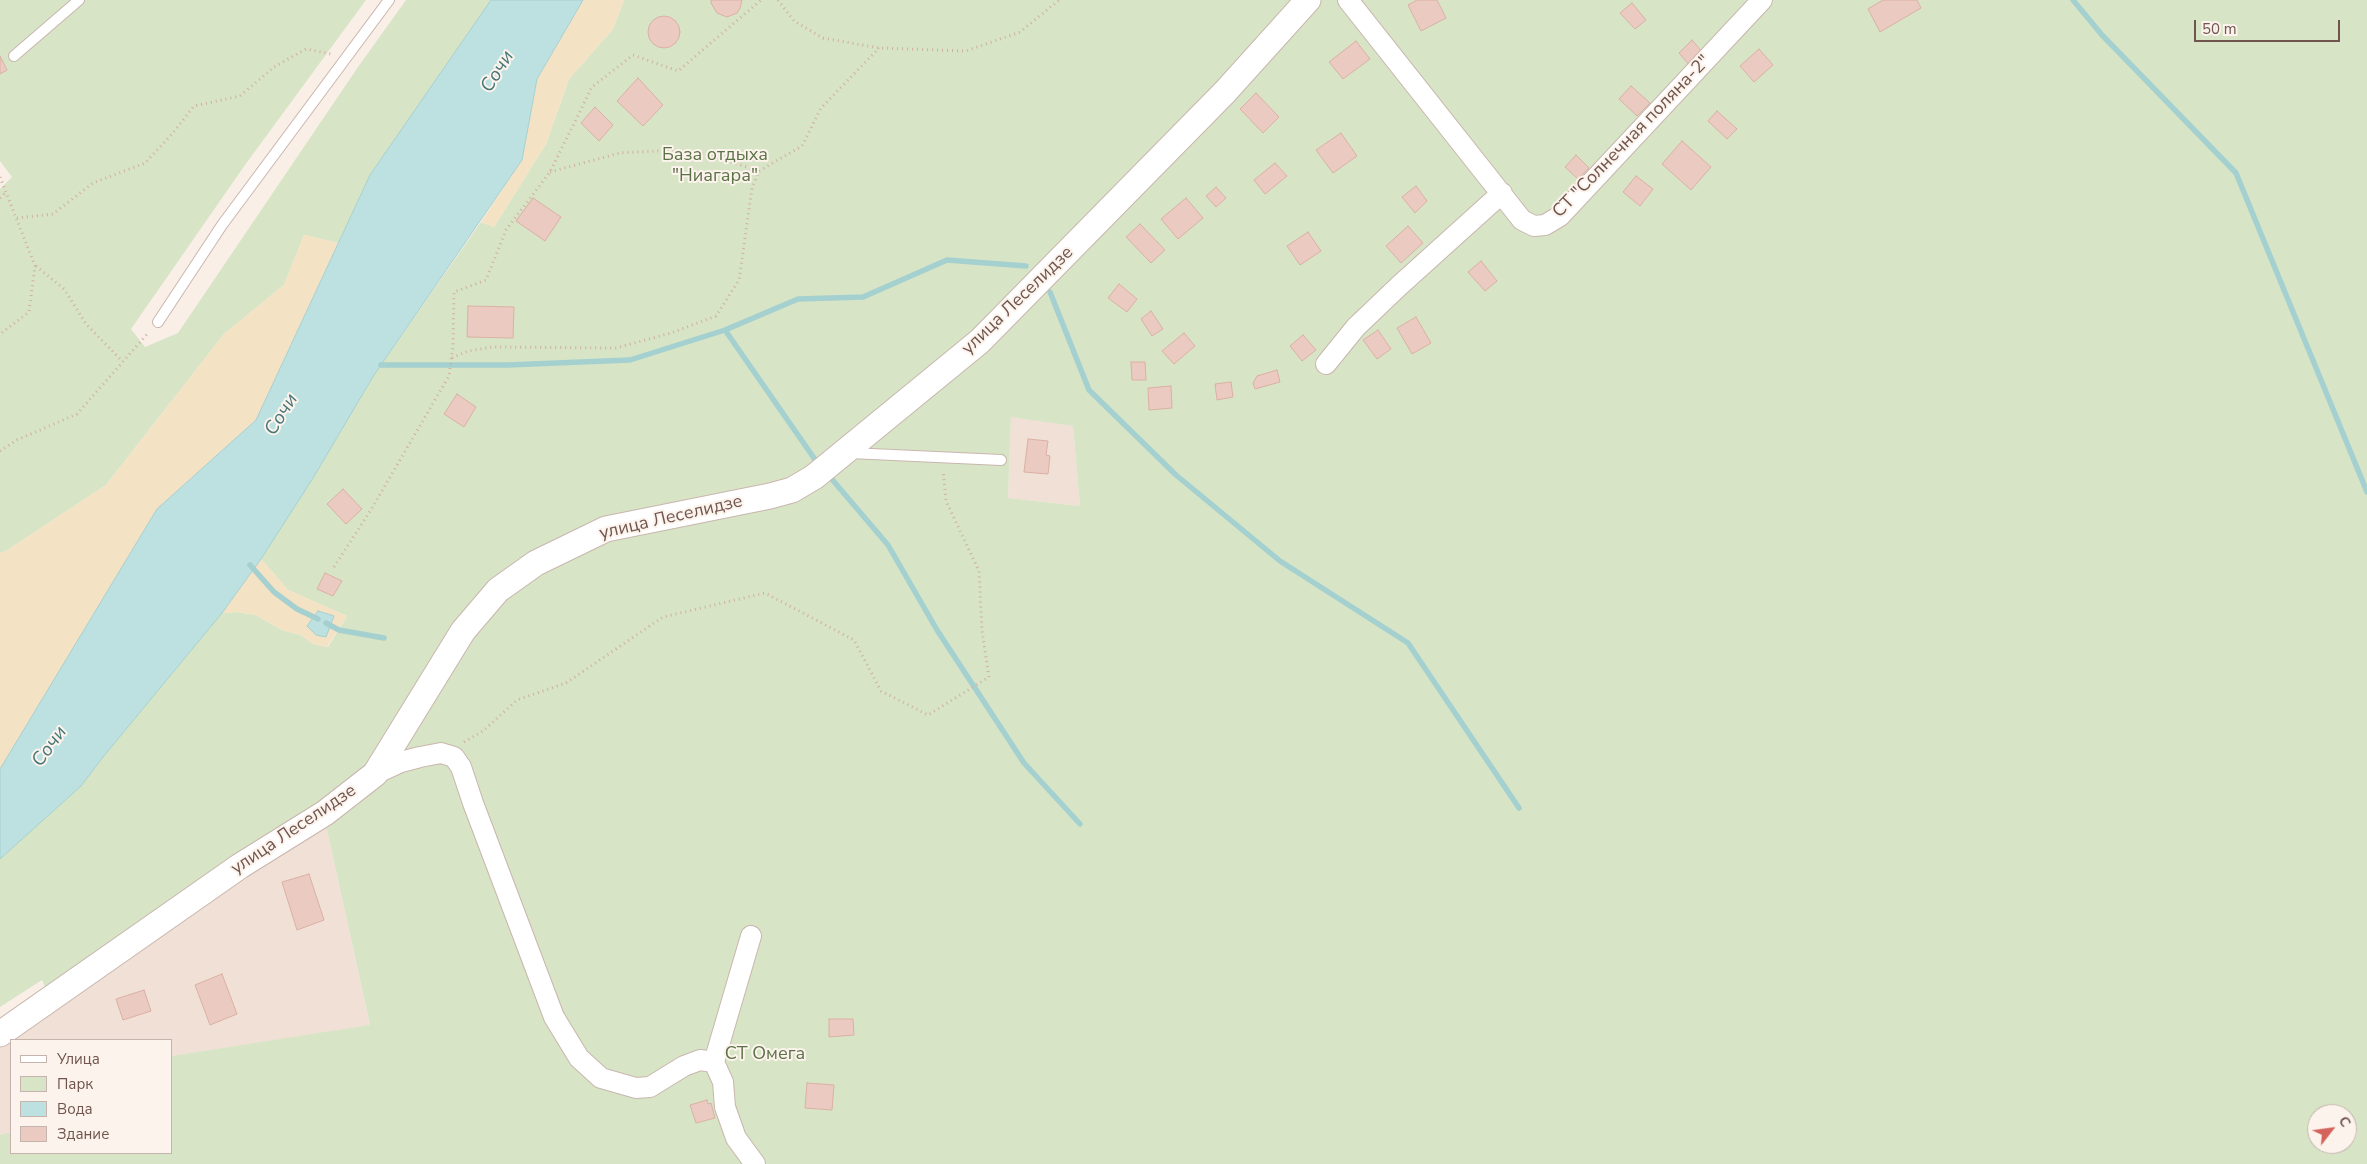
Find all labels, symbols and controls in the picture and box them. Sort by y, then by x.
scale bar [2197,10,2343,42]
text: 50 m [2202,19,2237,39]
water label: Сочи [476,47,520,97]
street label: СТ "Солнечная поляна-2" [1549,51,1715,223]
park label: База отдыха "Ниагара" [662,145,768,188]
street label: улица Леселидзе [958,242,1078,360]
water label: Сочи [260,390,304,440]
street label: улица Леселидзе [597,491,745,545]
water label: Сочи [28,722,72,772]
street label: улица Леселидзе [227,780,361,880]
legend [10,1039,172,1154]
park label: СТ Омега [725,1044,805,1066]
text: Улица [57,1049,100,1069]
text: Парк [57,1074,93,1094]
text: Вода [57,1099,93,1119]
north arrow [2307,1104,2357,1154]
text: С [2334,1113,2355,1131]
text: Здание [57,1124,109,1144]

